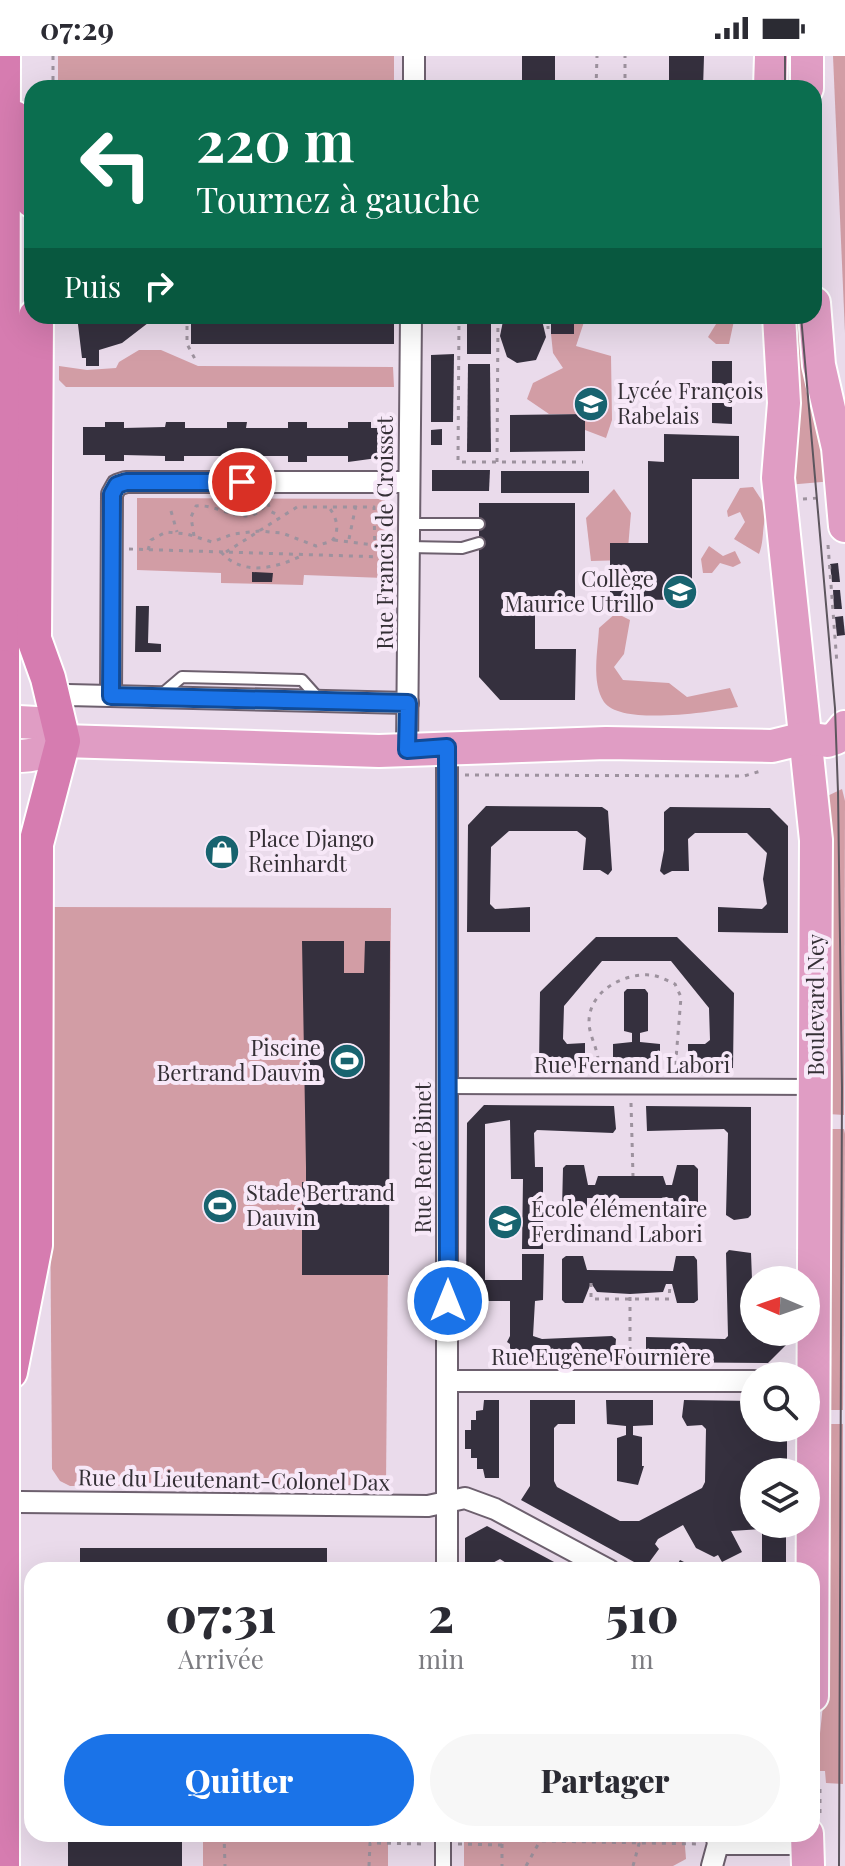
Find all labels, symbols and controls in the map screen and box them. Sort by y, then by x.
text: 07:29 [40,8,114,48]
text: 220 m [196,102,354,177]
icon: left [64,112,168,216]
text: Tournez à gauche [196,174,480,222]
icon: right [137,264,181,308]
text: Puis [64,266,121,306]
place label: Lycée François Rabelais [617,375,763,430]
school or university icon: Lycée François Rabelais [572,385,610,423]
street label: Rue Francis de Croisset [369,415,399,650]
pin [208,448,276,516]
icon: arrive [220,460,264,504]
place label: Collège Maurice Utrillo [504,563,654,618]
school or university icon: Collège Maurice Utrillo [661,573,699,611]
place label: Place Django Reinhardt [248,823,374,878]
shop icon: Place Django Reinhardt [203,833,241,871]
street label: Boulevard Ney [800,934,830,1076]
place label: Piscine Bertrand Dauvin [157,1032,321,1087]
sports icon: Piscine Bertrand Dauvin [328,1042,366,1080]
street label: Rue Fernand Labori [534,1049,730,1079]
street label: Rue René Binet [407,1081,437,1233]
place label: Stade Bertrand Dauvin [246,1177,395,1232]
sports icon: Stade Bertrand Dauvin [201,1187,239,1225]
place label: École élémentaire Ferdinand Labori [531,1193,707,1248]
school or university icon: École élémentaire Ferdinand Labori [486,1203,524,1241]
position arrow [406,1259,490,1343]
north arrow [740,1266,820,1346]
map controls [740,1266,820,1538]
street label: Rue Eugène Fournière [491,1341,711,1371]
button: search [740,1362,820,1442]
button: layers [740,1458,820,1538]
street label: Rue du Lieutenant-Colonel Dax [78,1461,391,1497]
text: 07:31 [165,1581,277,1645]
text: 2 [428,1581,454,1645]
text: 510 [606,1581,679,1645]
text: Arrivée [178,1641,264,1676]
text: min [418,1641,464,1676]
text: m [631,1641,654,1676]
button: Quitter [64,1734,414,1826]
button: Partager [430,1734,780,1826]

